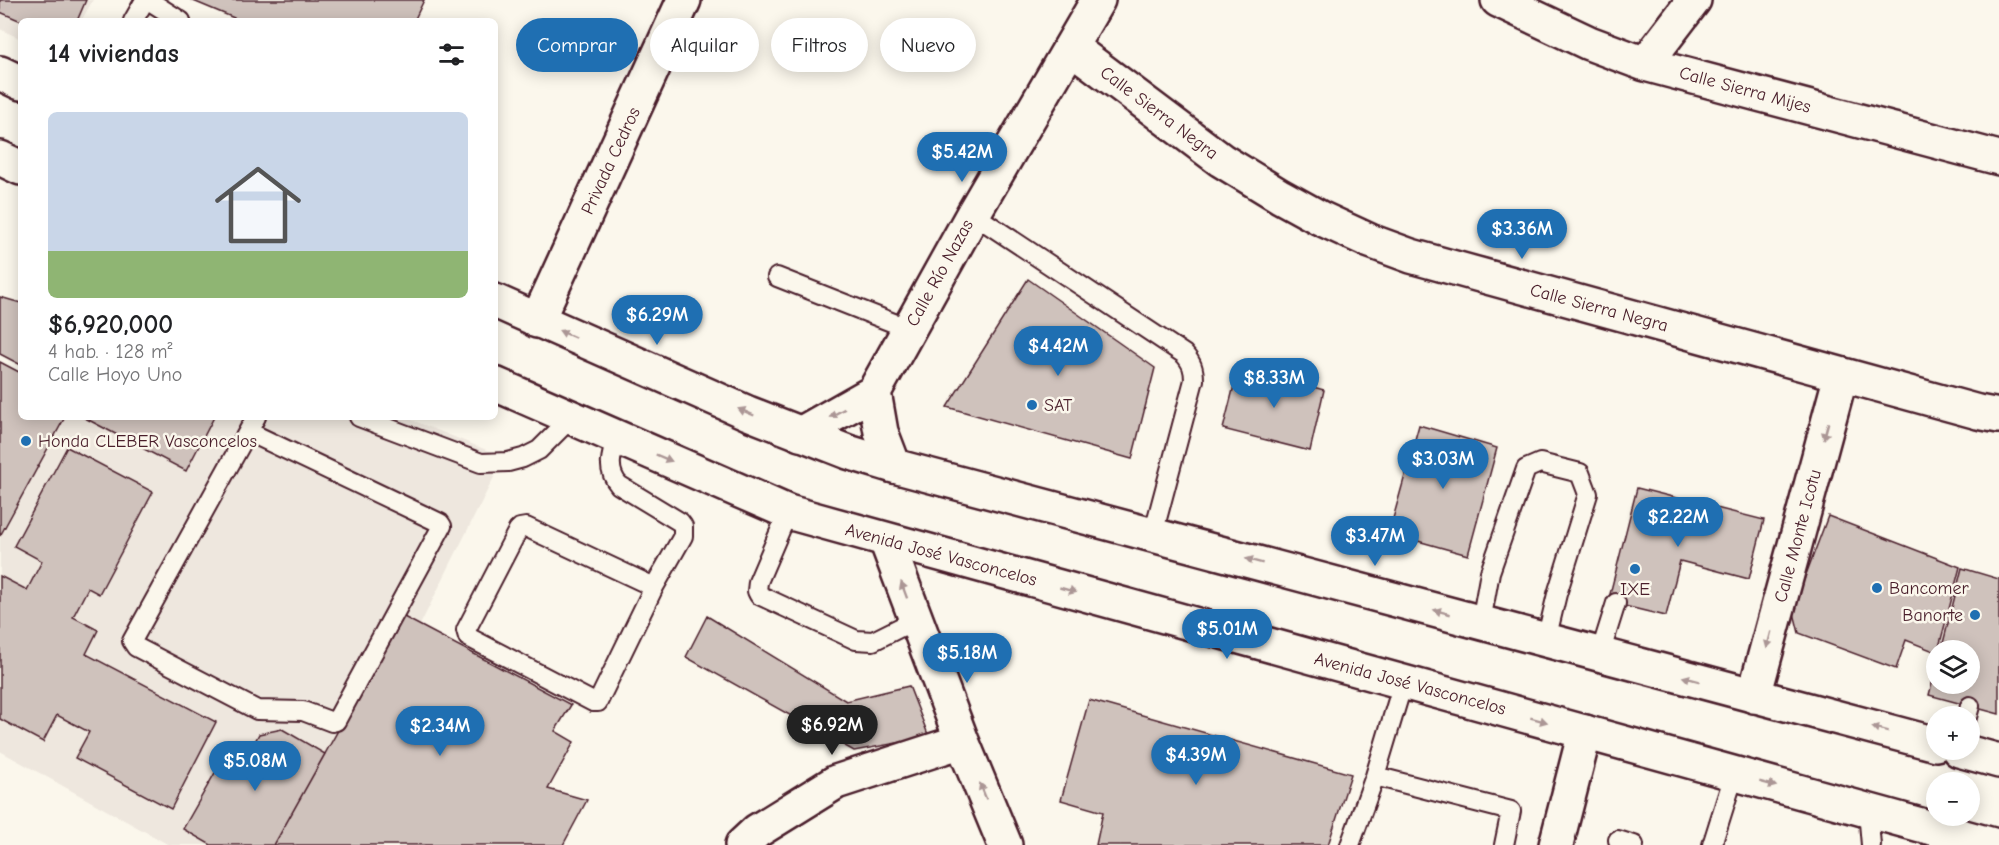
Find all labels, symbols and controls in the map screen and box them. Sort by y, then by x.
chip: Comprar [516,18,638,72]
chip: Alquilar [650,18,759,72]
chip: Filtros [771,18,868,72]
chip: Nuevo [880,18,976,72]
icon: filters [435,38,468,71]
text: 14 viviendas [48,39,179,69]
street label: Calle Sierra Negra [1096,62,1222,164]
street label: Calle Sierra Mijes [1677,62,1813,118]
street label: Privada Cedros [577,104,645,218]
pin: $5.42M [913,132,1011,183]
text: $5.42M [931,140,993,163]
icon: home [204,151,312,259]
pin: $3.36M [1473,209,1571,260]
street label: Calle Río Nazas [902,216,978,330]
text: $3.36M [1491,217,1553,240]
street label: Calle Sierra Negra [1528,279,1670,337]
pin: $6.29M [608,295,706,346]
text: $6.29M [626,303,688,326]
text: $6,920,000 [48,310,173,340]
pin: $4.42M [1009,326,1107,377]
one-way arrow [557,329,575,339]
text: $4.42M [1028,334,1088,357]
text: 4 hab. · 128 m² [48,340,172,363]
pin: $8.33M [1225,358,1323,409]
text: Calle Hoyo Uno [48,363,182,386]
text: $8.33M [1243,366,1305,389]
place label: SAT [1044,395,1073,416]
marker: SAT [1025,398,1039,412]
one-way arrow [736,407,754,417]
one-way arrow [828,408,845,418]
one-way arrow [1821,423,1830,441]
place label: Honda CLEBER Vasconcelos [38,431,257,452]
marker: Honda CLEBER Vasconcelos [19,434,33,448]
pin: $3.03M [1394,439,1492,490]
text: $3.03M [1412,447,1474,470]
one-way arrow [655,453,673,463]
street label: Calle Monte Icotu [1770,467,1826,605]
pin: $2.22M [1629,497,1727,548]
text: $2.22M [1647,505,1709,528]
pin: $3.47M [1326,516,1424,567]
street label: Avenida José Vasconcelos [843,519,1039,591]
text: $3.47M [1345,524,1405,547]
one-way arrow [1245,556,1263,565]
marker: IXE [1628,562,1642,576]
place label: Bancomer [1889,578,1970,599]
place label: IXE [1620,579,1650,600]
one-way arrow [899,580,909,598]
marker: Bancomer [1870,581,1884,595]
one-way arrow [1059,585,1077,595]
place label: Banorte [1902,605,1963,626]
one-way arrow [1433,607,1451,616]
marker: Banorte [1968,608,1982,622]
pin: $5.01M [1178,609,1276,660]
text: $5.01M [1196,617,1258,640]
one-way arrow [1764,631,1773,649]
pin: $5.18M [918,633,1016,684]
map controls [1926,640,1980,826]
button: layers [1926,640,1980,694]
text: $5.18M [937,641,997,664]
street label: Avenida José Vasconcelos [1312,648,1508,720]
one-way arrow [1682,674,1701,684]
pin: $6.92M [783,705,881,756]
pin: $2.34M [391,706,489,757]
button: + [1926,706,1980,760]
text: $6.92M [801,713,863,736]
text: $2.34M [410,714,470,737]
one-way arrow [1530,715,1549,725]
one-way arrow [1871,724,1889,734]
pin: $4.39M [1147,735,1245,786]
pin: $5.08M [206,741,304,792]
text: $4.39M [1165,743,1227,766]
text: $5.08M [223,749,287,772]
button: − [1926,772,1980,826]
one-way arrow [1759,780,1777,789]
one-way arrow [978,782,987,800]

